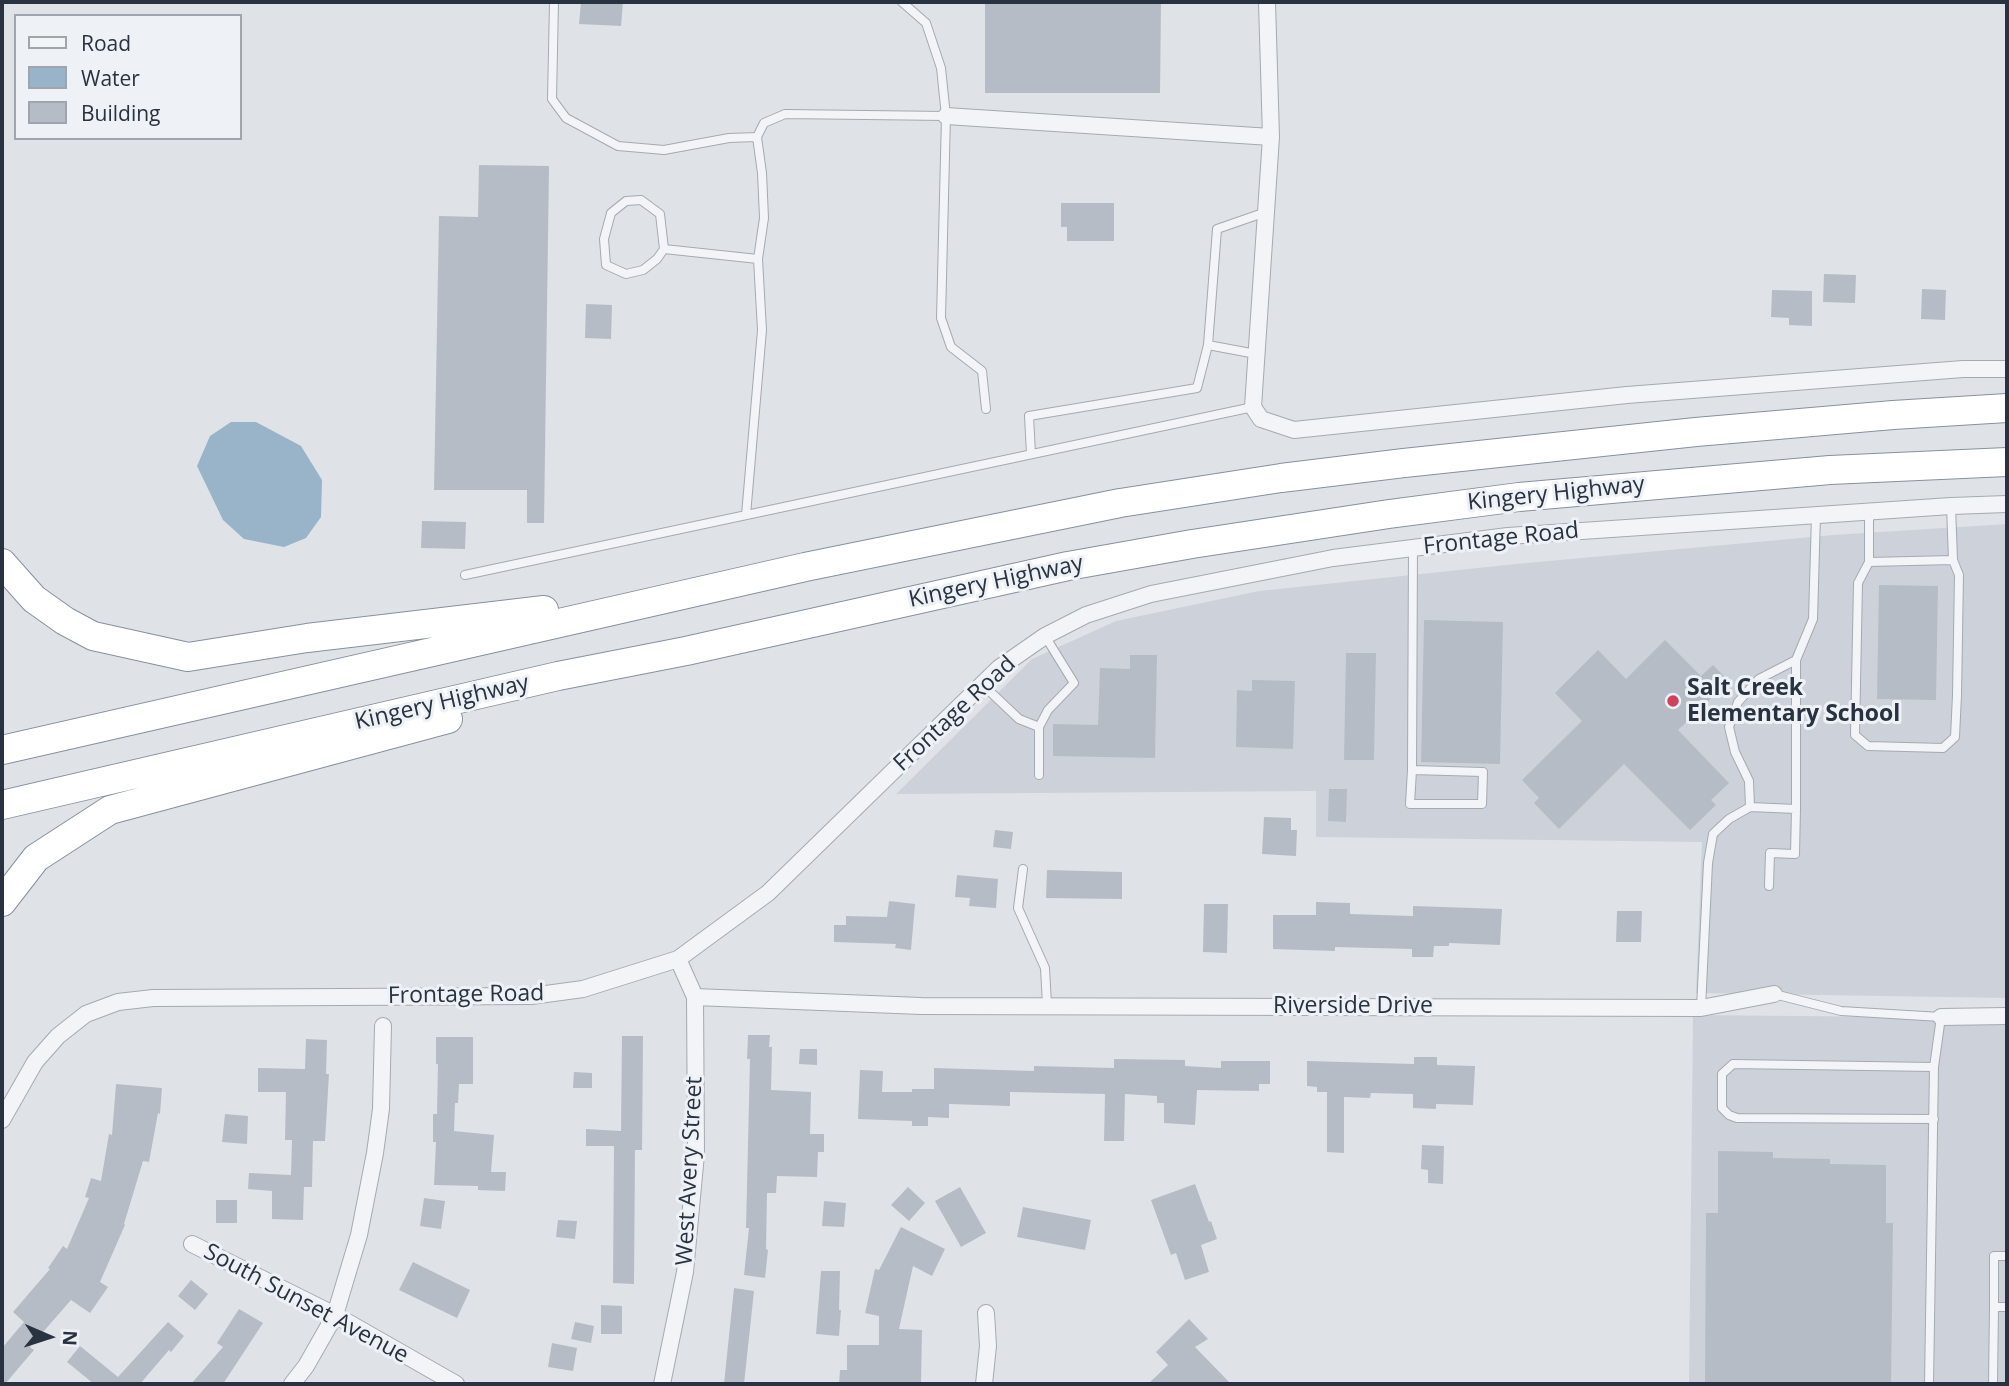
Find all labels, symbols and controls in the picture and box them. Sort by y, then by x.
legend [14,14,242,140]
text: Road [81,29,131,57]
text: Water [81,64,140,92]
text: Building [81,99,160,127]
street label: Kingery Highway [1466,471,1646,517]
street label: Frontage Road [1422,517,1580,561]
street label: Kingery Highway [906,550,1086,614]
street label: Frontage Road [888,651,1022,777]
street label: Kingery Highway [352,670,532,736]
place label: Salt Creek Elementary School [1687,674,1900,728]
marker: Salt Creek Elementary School [1665,693,1681,709]
street label: Frontage Road [388,980,544,1010]
street label: Riverside Drive [1273,992,1433,1020]
street label: West Avery Street [671,1076,709,1266]
street label: South Sunset Avenue [199,1238,413,1370]
north arrow [14,1302,84,1372]
text: N [57,1330,83,1346]

